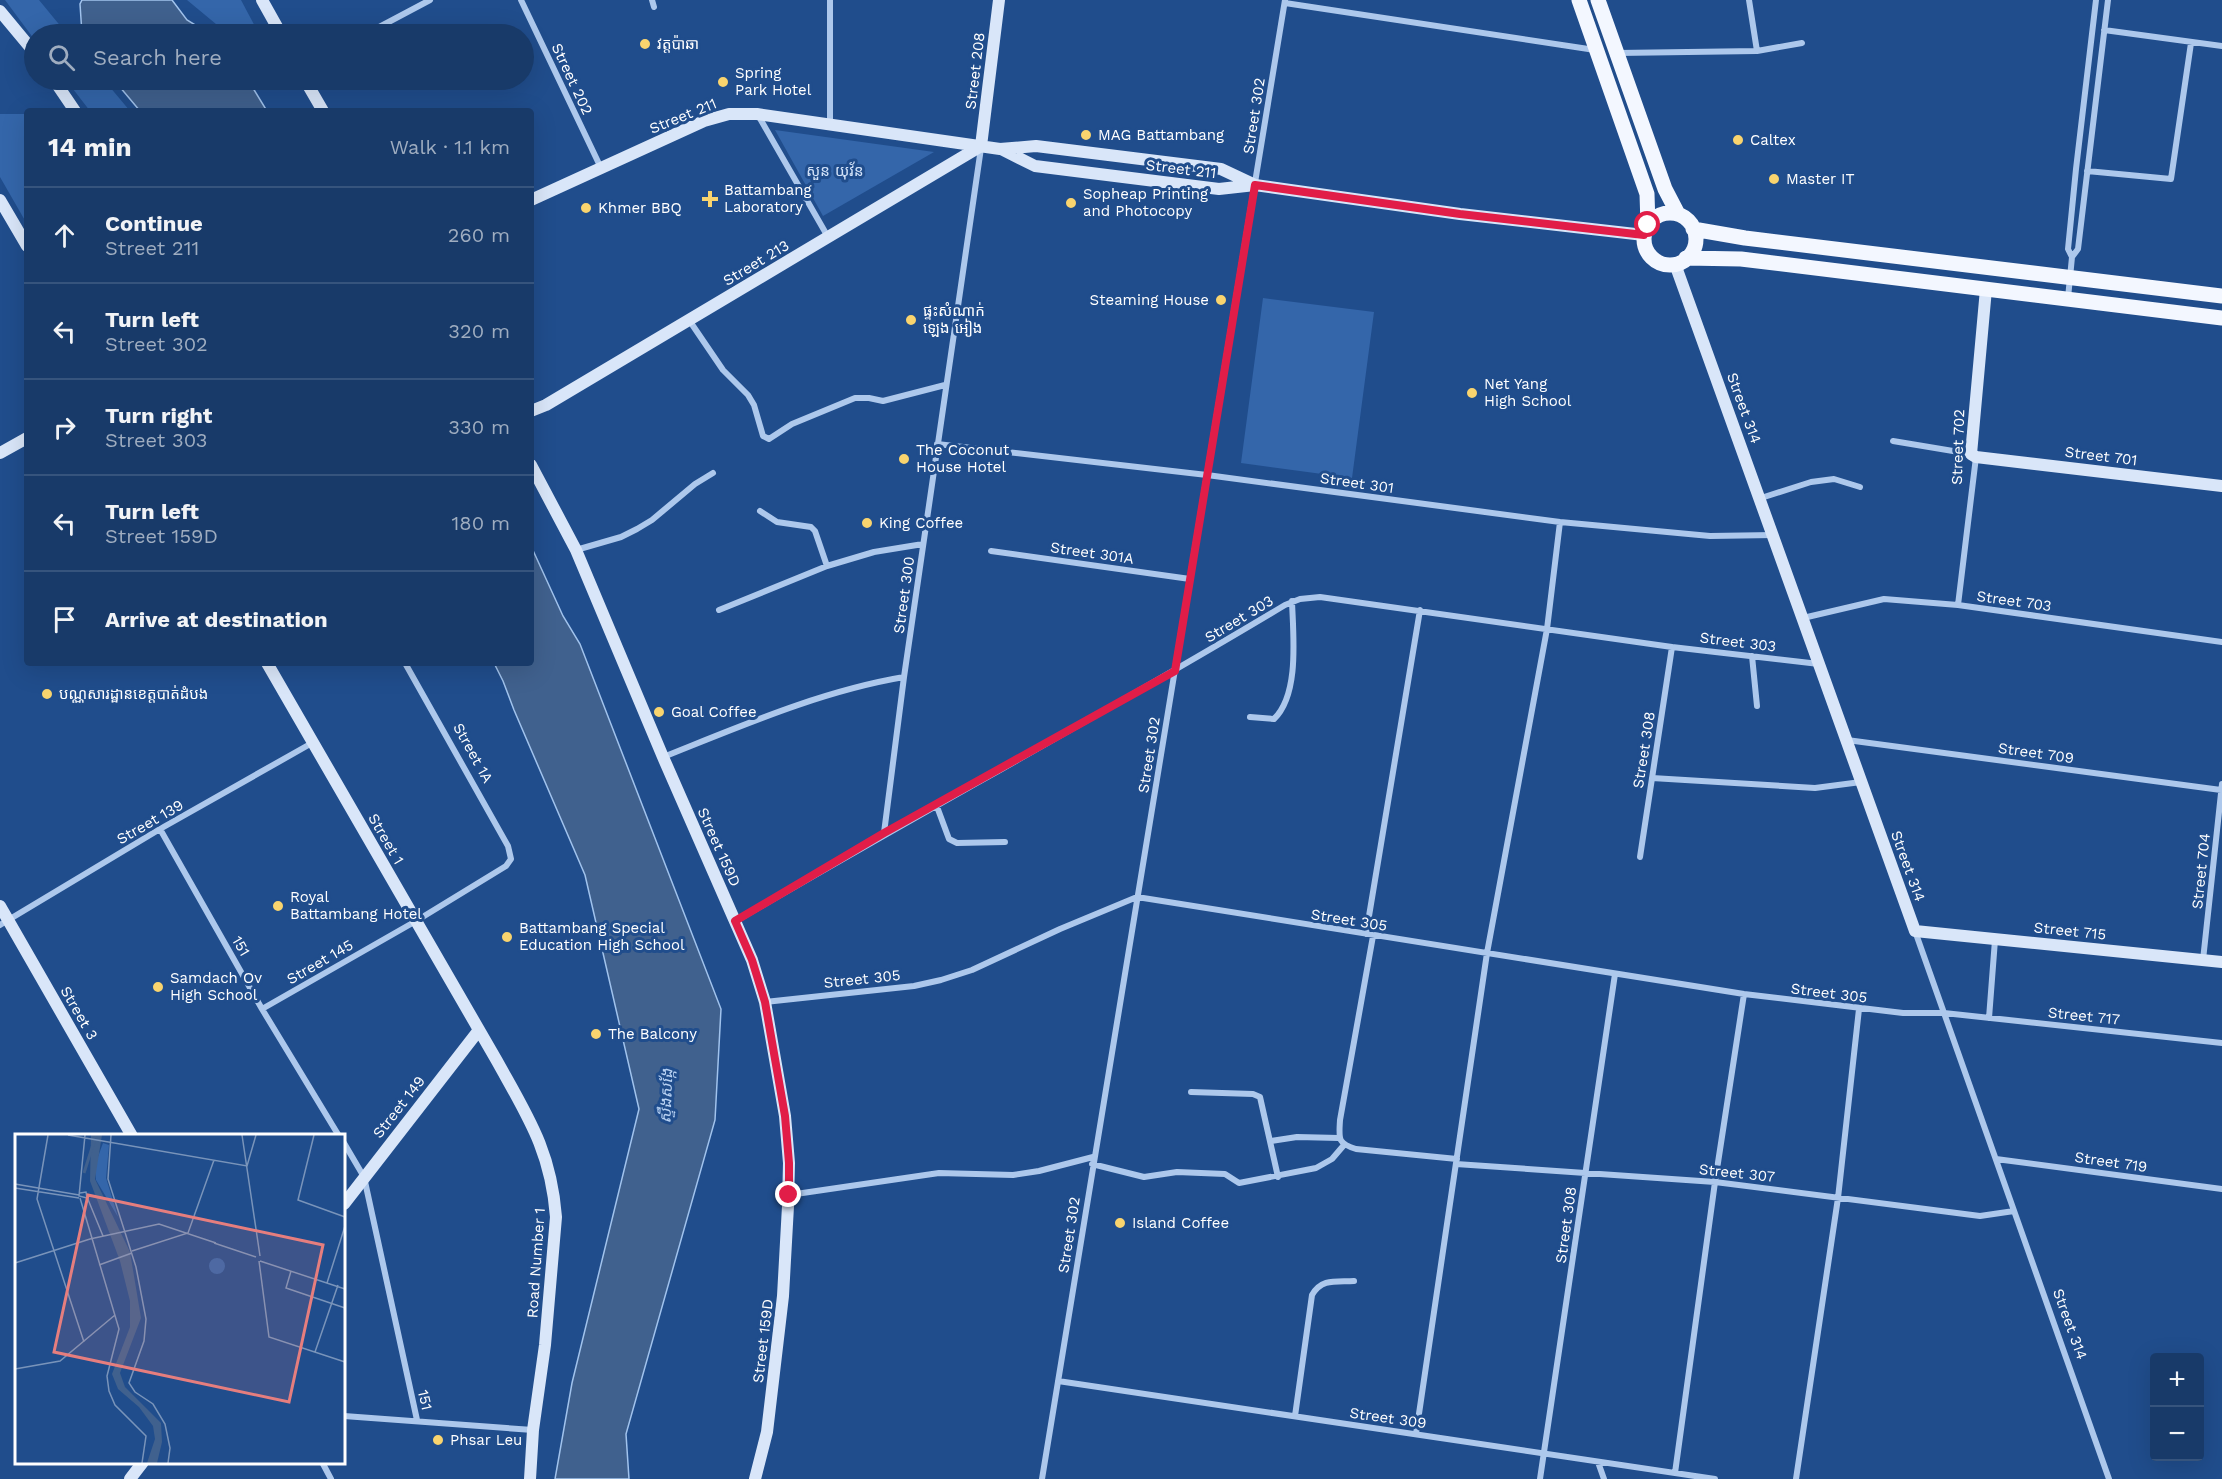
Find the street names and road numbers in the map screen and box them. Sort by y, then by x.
street label: Street 208 [961,31,989,111]
street label: Street 202 [548,40,596,118]
street label: Street 302 [1239,77,1269,155]
street label: Street 211 [647,94,719,138]
street label: Street 211 [1145,156,1217,182]
street label: Street 213 [720,236,792,290]
street label: Street 314 [1723,370,1765,446]
street label: Street 702 [1948,409,1968,485]
street label: Street 701 [2064,443,2138,469]
street label: Street 301 [1319,469,1395,497]
street label: Street 301A [1049,538,1135,568]
street label: Street 300 [890,555,918,635]
street label: Street 703 [1975,587,2053,615]
street label: Street 303 [1201,592,1277,646]
street label: Street 303 [1699,628,1777,656]
street label: Street 308 [1629,710,1659,790]
street label: Street 302 [1134,716,1164,794]
street label: Street 1A [449,720,497,786]
street label: Street 709 [1997,739,2075,767]
street label: Street 139 [114,796,186,848]
street label: Street 159D [694,805,744,889]
street label: Street 1 [364,810,408,868]
street label: Street 314 [1887,828,1929,904]
street label: Street 704 [2188,832,2214,910]
street label: Street 305 [1310,905,1388,935]
street label: Street 715 [2033,918,2107,944]
street label: 151 [228,933,254,959]
street label: Street 145 [284,936,356,988]
street label: Street 305 [823,966,901,992]
street label: Street 305 [1790,979,1868,1007]
street label: Street 3 [56,983,102,1043]
street label: Street 717 [2047,1003,2121,1029]
street label: Street 149 [369,1072,429,1142]
street label: Street 719 [2074,1148,2148,1176]
street label: Street 307 [1698,1160,1776,1186]
street label: Street 308 [1552,1185,1580,1265]
street label: Street 302 [1054,1196,1084,1274]
street label: Road Number 1 [523,1207,549,1319]
street label: Street 314 [2049,1286,2091,1362]
street label: Street 159D [749,1298,777,1384]
street label: 151 [414,1388,436,1412]
street label: Street 309 [1348,1404,1428,1432]

